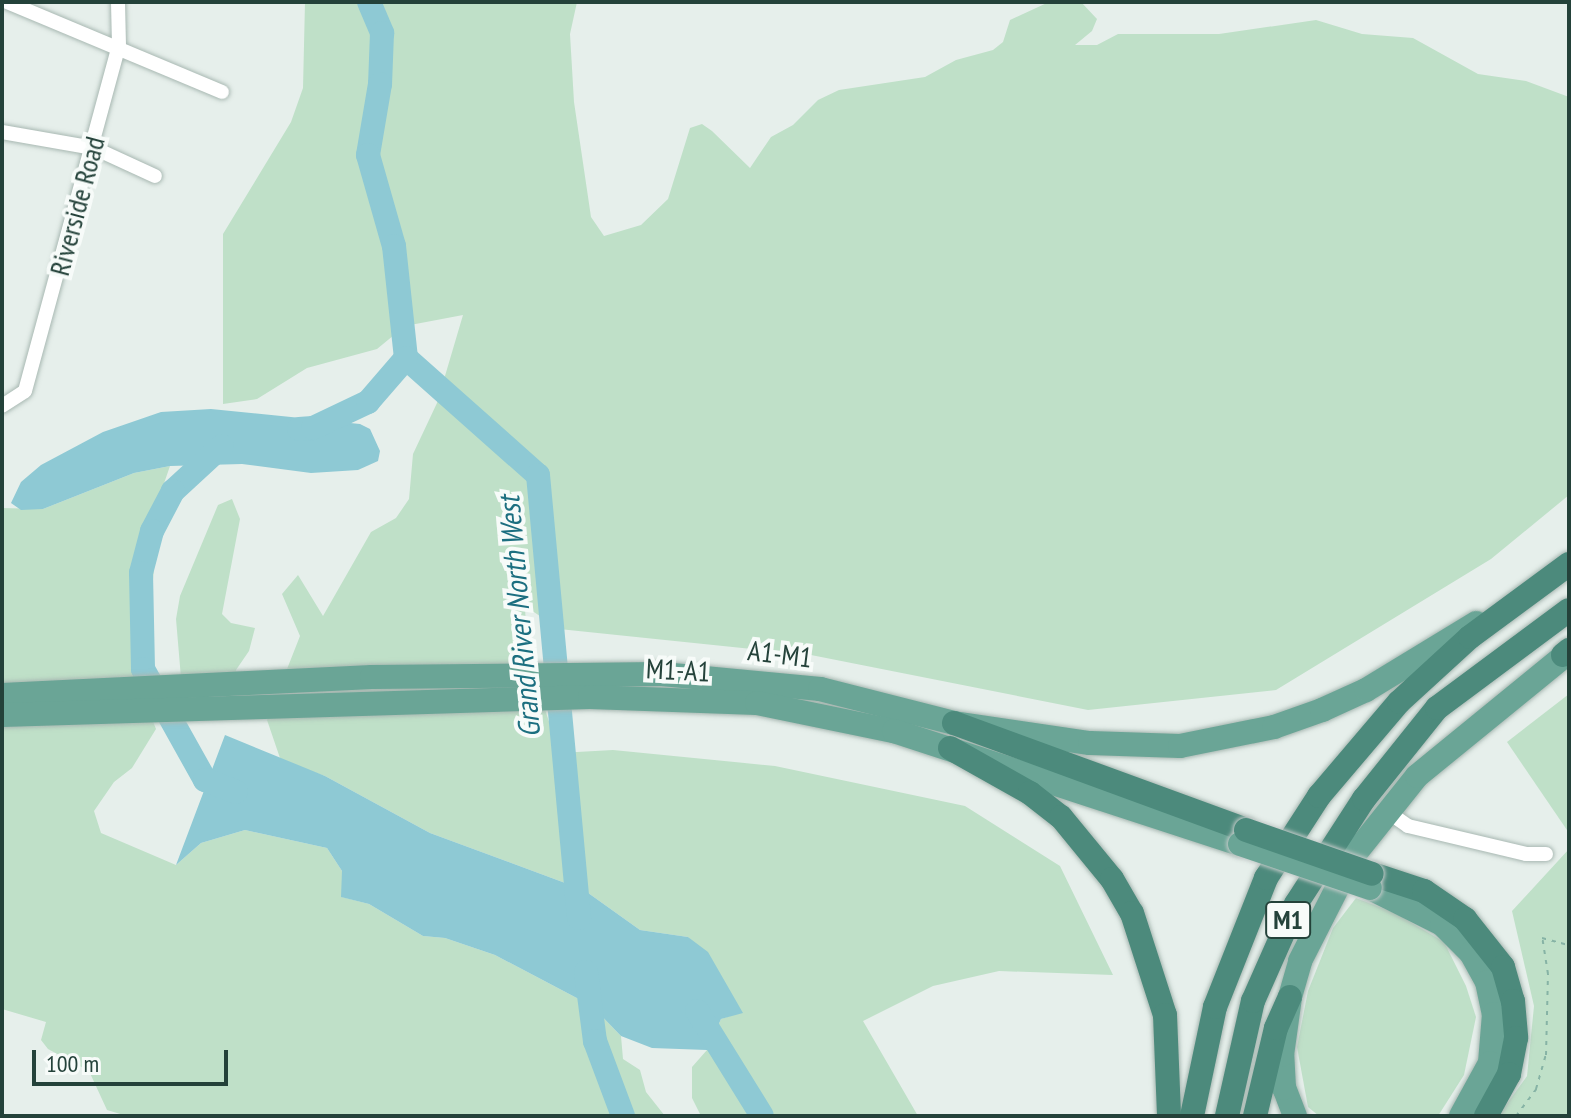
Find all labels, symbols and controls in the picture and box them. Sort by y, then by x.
street label: Riverside Road [42,133,112,279]
water label: Grand River North West [490,495,548,739]
street label: A1-M1 [746,633,814,675]
street label: M1-A1 [645,652,711,688]
road number: M1 [1264,898,1312,942]
scale bar [36,1034,232,1084]
text: 100 m [46,1048,99,1079]

